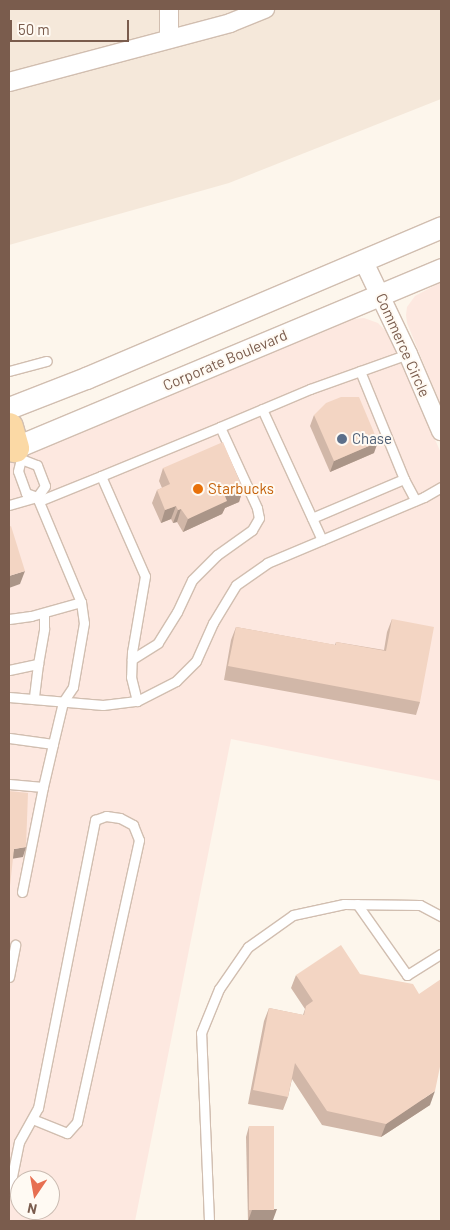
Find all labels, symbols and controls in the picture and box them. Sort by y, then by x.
scale bar [12,10,131,42]
text: 50 m [18,20,50,38]
street label: Commerce Circle [372,290,434,400]
street label: Corporate Boulevard [160,326,290,394]
place label: Chase [352,430,392,448]
marker: Chase [336,433,348,445]
place label: Starbucks [208,480,274,498]
marker: Starbucks [192,483,204,495]
north arrow [10,1170,60,1220]
text: N [26,1200,38,1218]

